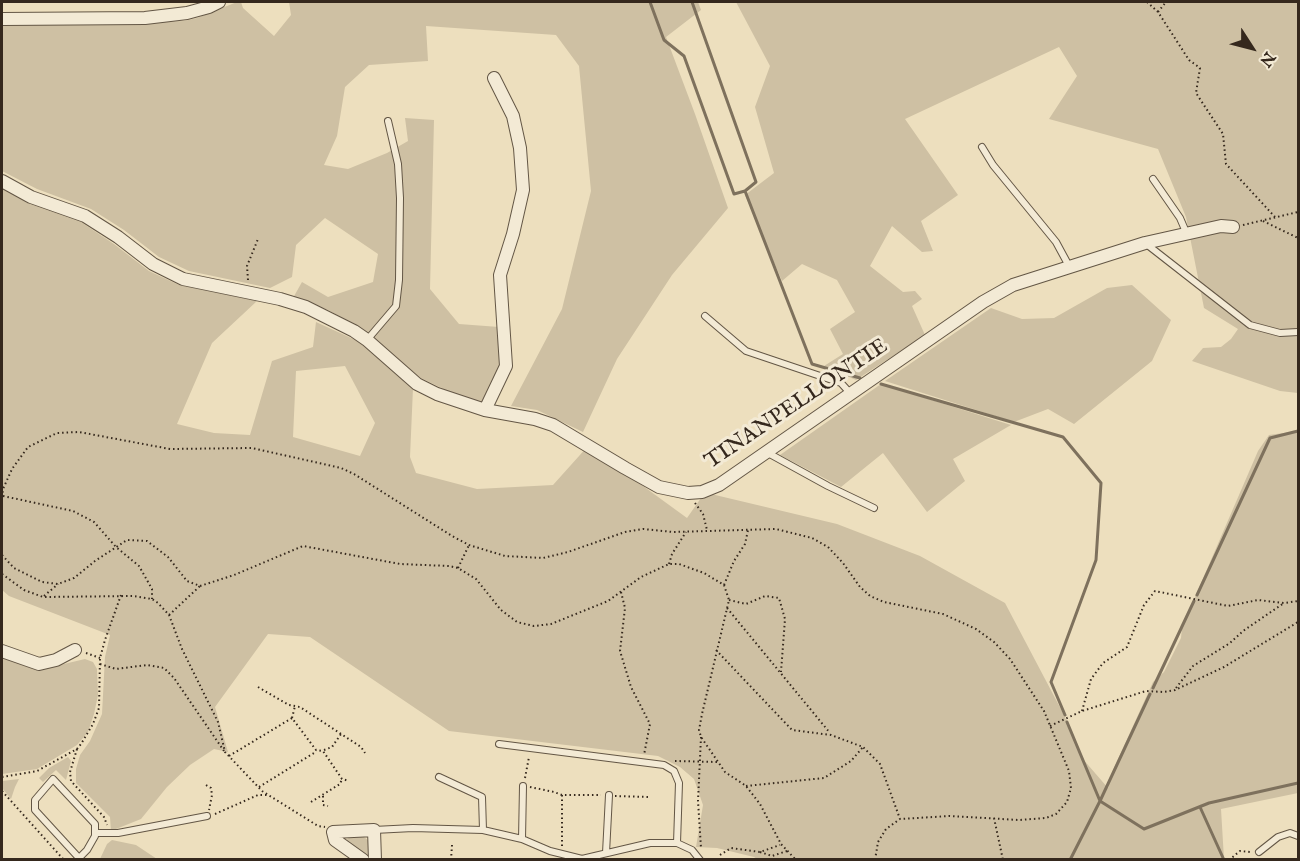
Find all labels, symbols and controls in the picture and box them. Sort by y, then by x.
north arrow [1222,18,1282,78]
text: N [1254,47,1279,70]
street label: TINANPELLONTIE [701,334,893,476]

